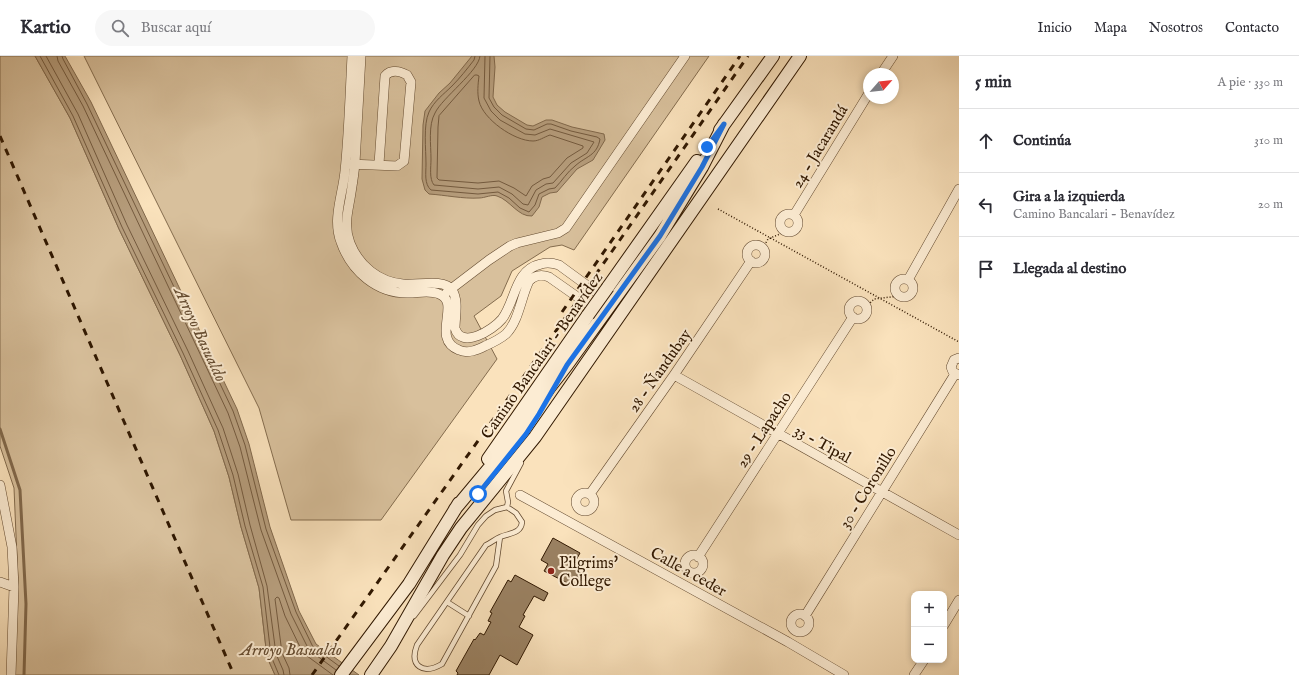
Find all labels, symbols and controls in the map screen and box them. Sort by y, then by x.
search box [95,10,375,46]
text: Kartio [20,16,71,40]
icon: search [109,17,131,39]
text: Buscar aquí [141,18,211,37]
text: Inicio [1037,19,1072,37]
text: Mapa [1094,19,1127,37]
text: Nosotros [1149,19,1203,37]
text: Contacto [1225,19,1279,37]
north arrow [863,68,899,104]
text: 5 min [975,72,1012,93]
text: A pie · 330 m [1217,74,1283,91]
street label: 24 - Jacarandá [788,102,853,192]
icon: ahead [975,130,997,152]
text: Continúa [1013,131,1071,150]
text: 310 m [1254,132,1283,149]
route end [698,138,716,156]
text: Gira a la izquierda [1013,187,1125,206]
icon: left [975,194,997,216]
text: 20 m [1258,196,1283,213]
text: Camino Bancalari - Benavídez [1013,206,1175,223]
icon: arrive [975,258,997,280]
text: Llegada al destino [1013,259,1126,278]
street label: Camino Bancalari - Benavídez [477,269,608,443]
water label: Arroyo Basualdo [168,282,231,385]
street label: 28 - Ñandubay [623,324,697,417]
street label: 29 - Lapacho [733,388,797,472]
street label: 33 - Tipal [790,421,855,469]
street label: 30 - Coronillo [836,443,902,533]
route start [469,485,487,503]
street label: Calle a ceder [646,544,730,602]
place label: Pilgrims' College [559,554,618,592]
marker: Pilgrims' College [546,566,556,576]
map controls [911,591,947,663]
button: + [911,591,947,627]
button: − [911,627,947,663]
water label: Arroyo Basualdo [238,640,342,661]

